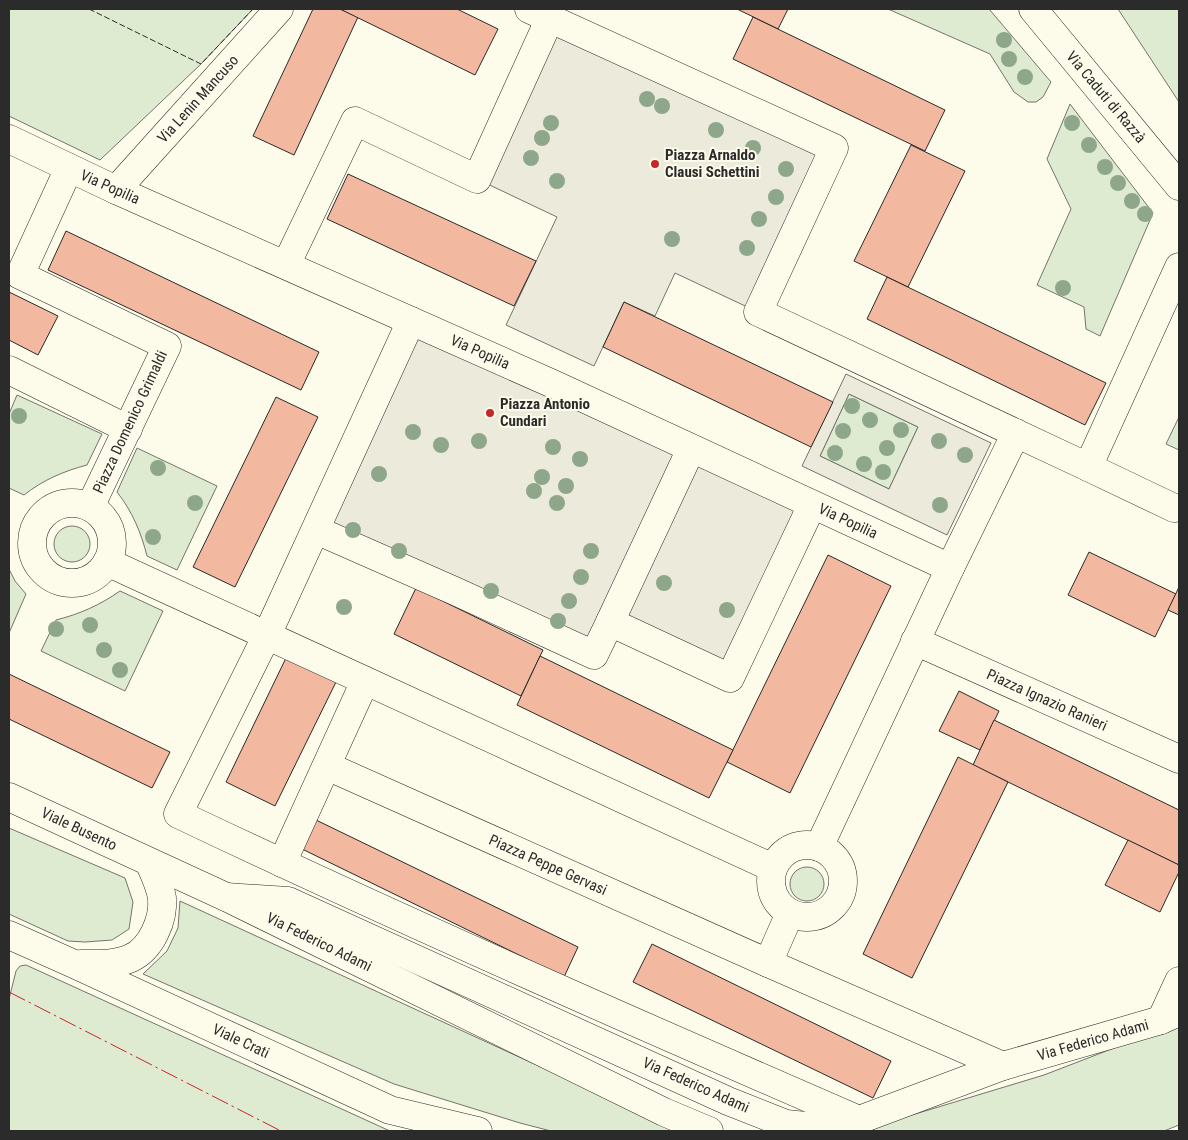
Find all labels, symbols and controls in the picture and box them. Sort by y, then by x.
street label: Via Caduti di Razzà [1062,48,1150,146]
street label: Via Lenin Mancuso [154,51,242,147]
place label: Piazza Arnaldo Clausi Schettini [665,146,760,181]
marker: Piazza Arnaldo Clausi Schettini [649,158,661,170]
street label: Via Popilia [77,166,143,208]
street label: Via Popilia [447,331,513,373]
street label: Piazza Domenico Grimaldi [89,348,171,496]
place label: Piazza Antonio Cundari [500,395,590,430]
marker: Piazza Antonio Cundari [484,407,496,419]
street label: Via Popilia [816,500,880,542]
street label: Piazza Ignazio Ranieri [984,665,1110,735]
street label: Viale Busento [38,804,120,854]
street label: Piazza Peppe Gervasi [486,831,610,899]
street label: Via Federico Adami [263,909,375,975]
street label: Via Federico Adami [1035,1016,1151,1064]
street label: Viale Crati [210,1020,272,1062]
street label: Via Federico Adami [640,1053,752,1117]

